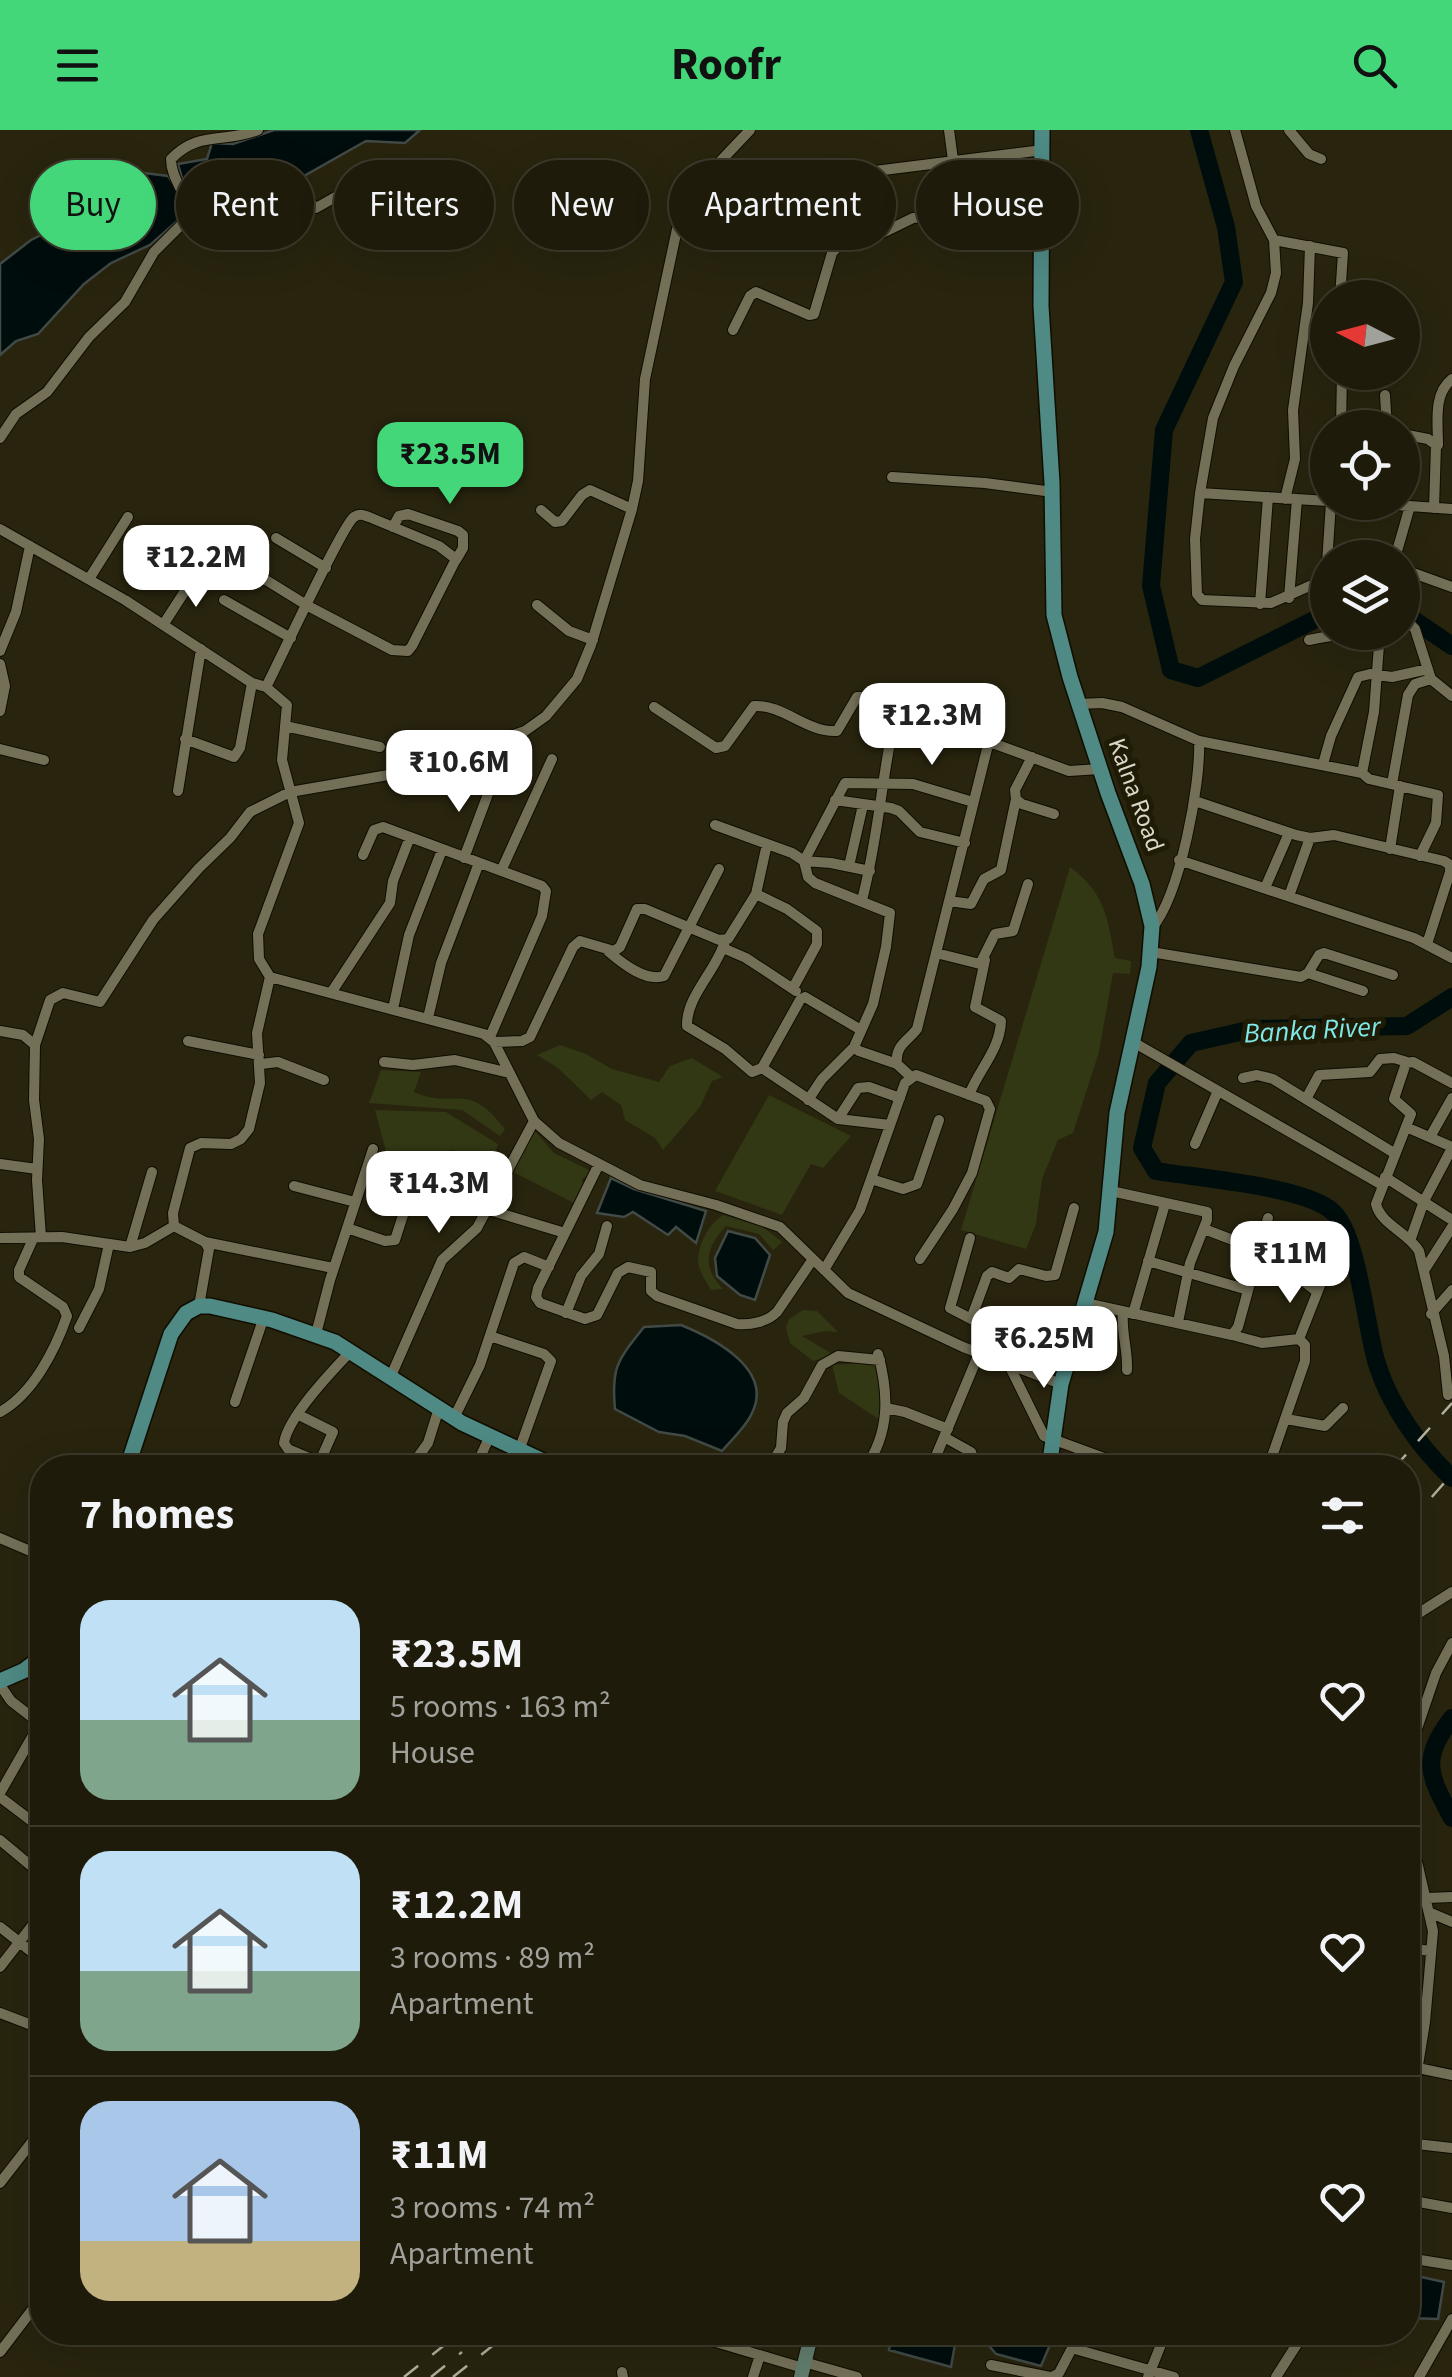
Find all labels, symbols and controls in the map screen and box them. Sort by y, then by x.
text: Roofr [671,33,781,97]
icon: menu [50,38,105,93]
icon: search [1347,38,1402,93]
chip: Buy [30,160,156,250]
chip: Rent [176,160,314,250]
chip: Filters [334,160,494,250]
chip: New [514,160,649,250]
chip: Apartment [669,160,896,250]
chip: House [916,160,1079,250]
north arrow [1310,280,1420,390]
map controls [1310,280,1420,650]
button: locate [1310,410,1420,520]
pin: ₹23.5M [369,422,531,507]
text: ₹23.5M [399,431,501,477]
pin: ₹12.2M [115,525,277,610]
text: ₹12.2M [145,534,247,580]
button: layers [1310,540,1420,650]
pin: ₹12.3M [851,683,1013,768]
text: ₹12.3M [881,692,983,738]
pin: ₹10.6M [378,730,540,815]
street label: Kalna Road [1099,733,1173,857]
text: ₹10.6M [408,739,510,785]
water label: Banka River [1243,1006,1383,1054]
pin: ₹14.3M [358,1151,520,1236]
text: ₹14.3M [388,1160,490,1206]
pin: ₹11M [1231,1221,1349,1306]
text: ₹11M [1252,1230,1328,1276]
pin: ₹6.25M [963,1306,1125,1391]
text: ₹6.25M [993,1315,1095,1361]
text: 7 homes [80,1485,234,1545]
icon: filters [1315,1488,1370,1543]
text: ₹23.5M [390,1624,523,1684]
icon: home [160,1640,280,1760]
icon: heart [1315,1673,1370,1728]
text: 5 rooms · 163 m² [390,1684,611,1730]
text: House [390,1730,475,1776]
text: ₹12.2M [390,1875,523,1935]
icon: home [160,1891,280,2011]
icon: heart [1315,1924,1370,1979]
text: 3 rooms · 89 m² [390,1935,595,1981]
text: Apartment [390,1981,533,2027]
text: ₹11M [390,2125,489,2185]
icon: home [160,2141,280,2261]
icon: heart [1315,2174,1370,2229]
text: 3 rooms · 74 m² [390,2185,595,2231]
text: Apartment [390,2231,533,2277]

